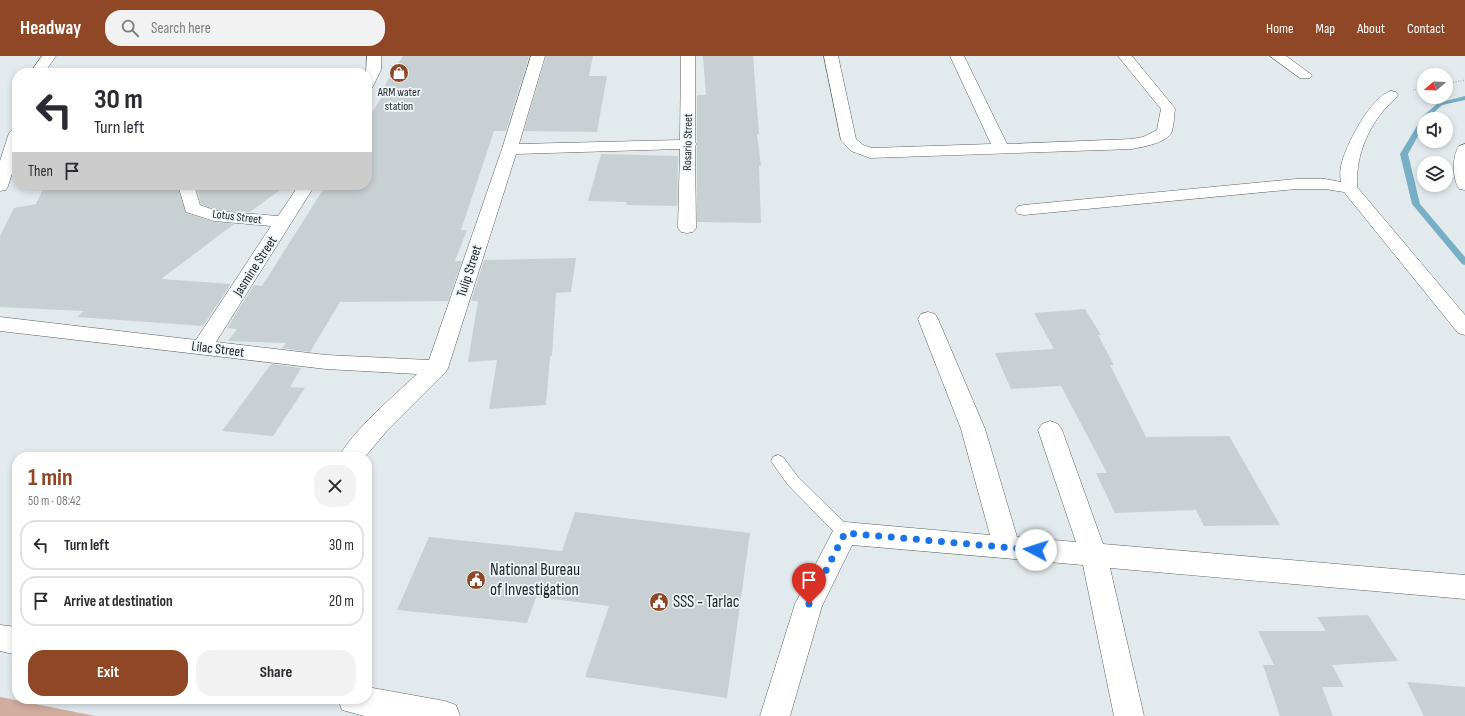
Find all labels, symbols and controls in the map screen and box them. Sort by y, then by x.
search box [105,10,385,46]
text: Headway [20,17,81,40]
icon: search [119,17,141,39]
text: Search here [151,19,211,38]
text: Home [1266,20,1294,37]
text: Map [1316,20,1335,37]
text: About [1357,20,1385,37]
text: Contact [1407,20,1445,37]
shop icon: ARM water station [388,62,410,84]
north arrow [1417,68,1453,104]
map controls [1417,68,1453,192]
text: 30 m [94,83,143,116]
icon: left [28,84,80,136]
place label: ARM water station [377,85,421,114]
button: sound [1417,112,1453,148]
street label: Rosario Street [680,113,696,171]
text: Turn left [94,117,145,138]
button: layers [1417,156,1453,192]
icon: arrive [61,160,83,182]
text: Then [28,162,53,181]
street label: Lotus Street [212,207,263,228]
street label: Jasmine Street [229,233,281,300]
street label: Tulip Street [453,243,485,299]
street label: Lilac Street [191,337,245,361]
text: 1 min [28,463,73,492]
button: close [314,465,356,507]
text: 50 m · 08:42 [28,493,81,509]
position arrow [1015,529,1057,571]
icon: left [30,534,52,556]
text: Turn left [64,536,109,555]
text: 30 m [329,536,354,555]
place label: National Bureau of Investigation [490,560,580,600]
pin [792,563,826,604]
public building icon: National Bureau of Investigation [465,569,487,591]
icon: arrive [798,569,820,591]
icon: arrive [30,590,52,612]
public building icon: SSS - Tarlac [648,591,670,613]
text: Arrive at destination [64,592,173,611]
text: 20 m [329,592,354,611]
place label: SSS - Tarlac [673,592,740,612]
button: Exit [28,650,188,696]
button: Share [196,650,356,696]

